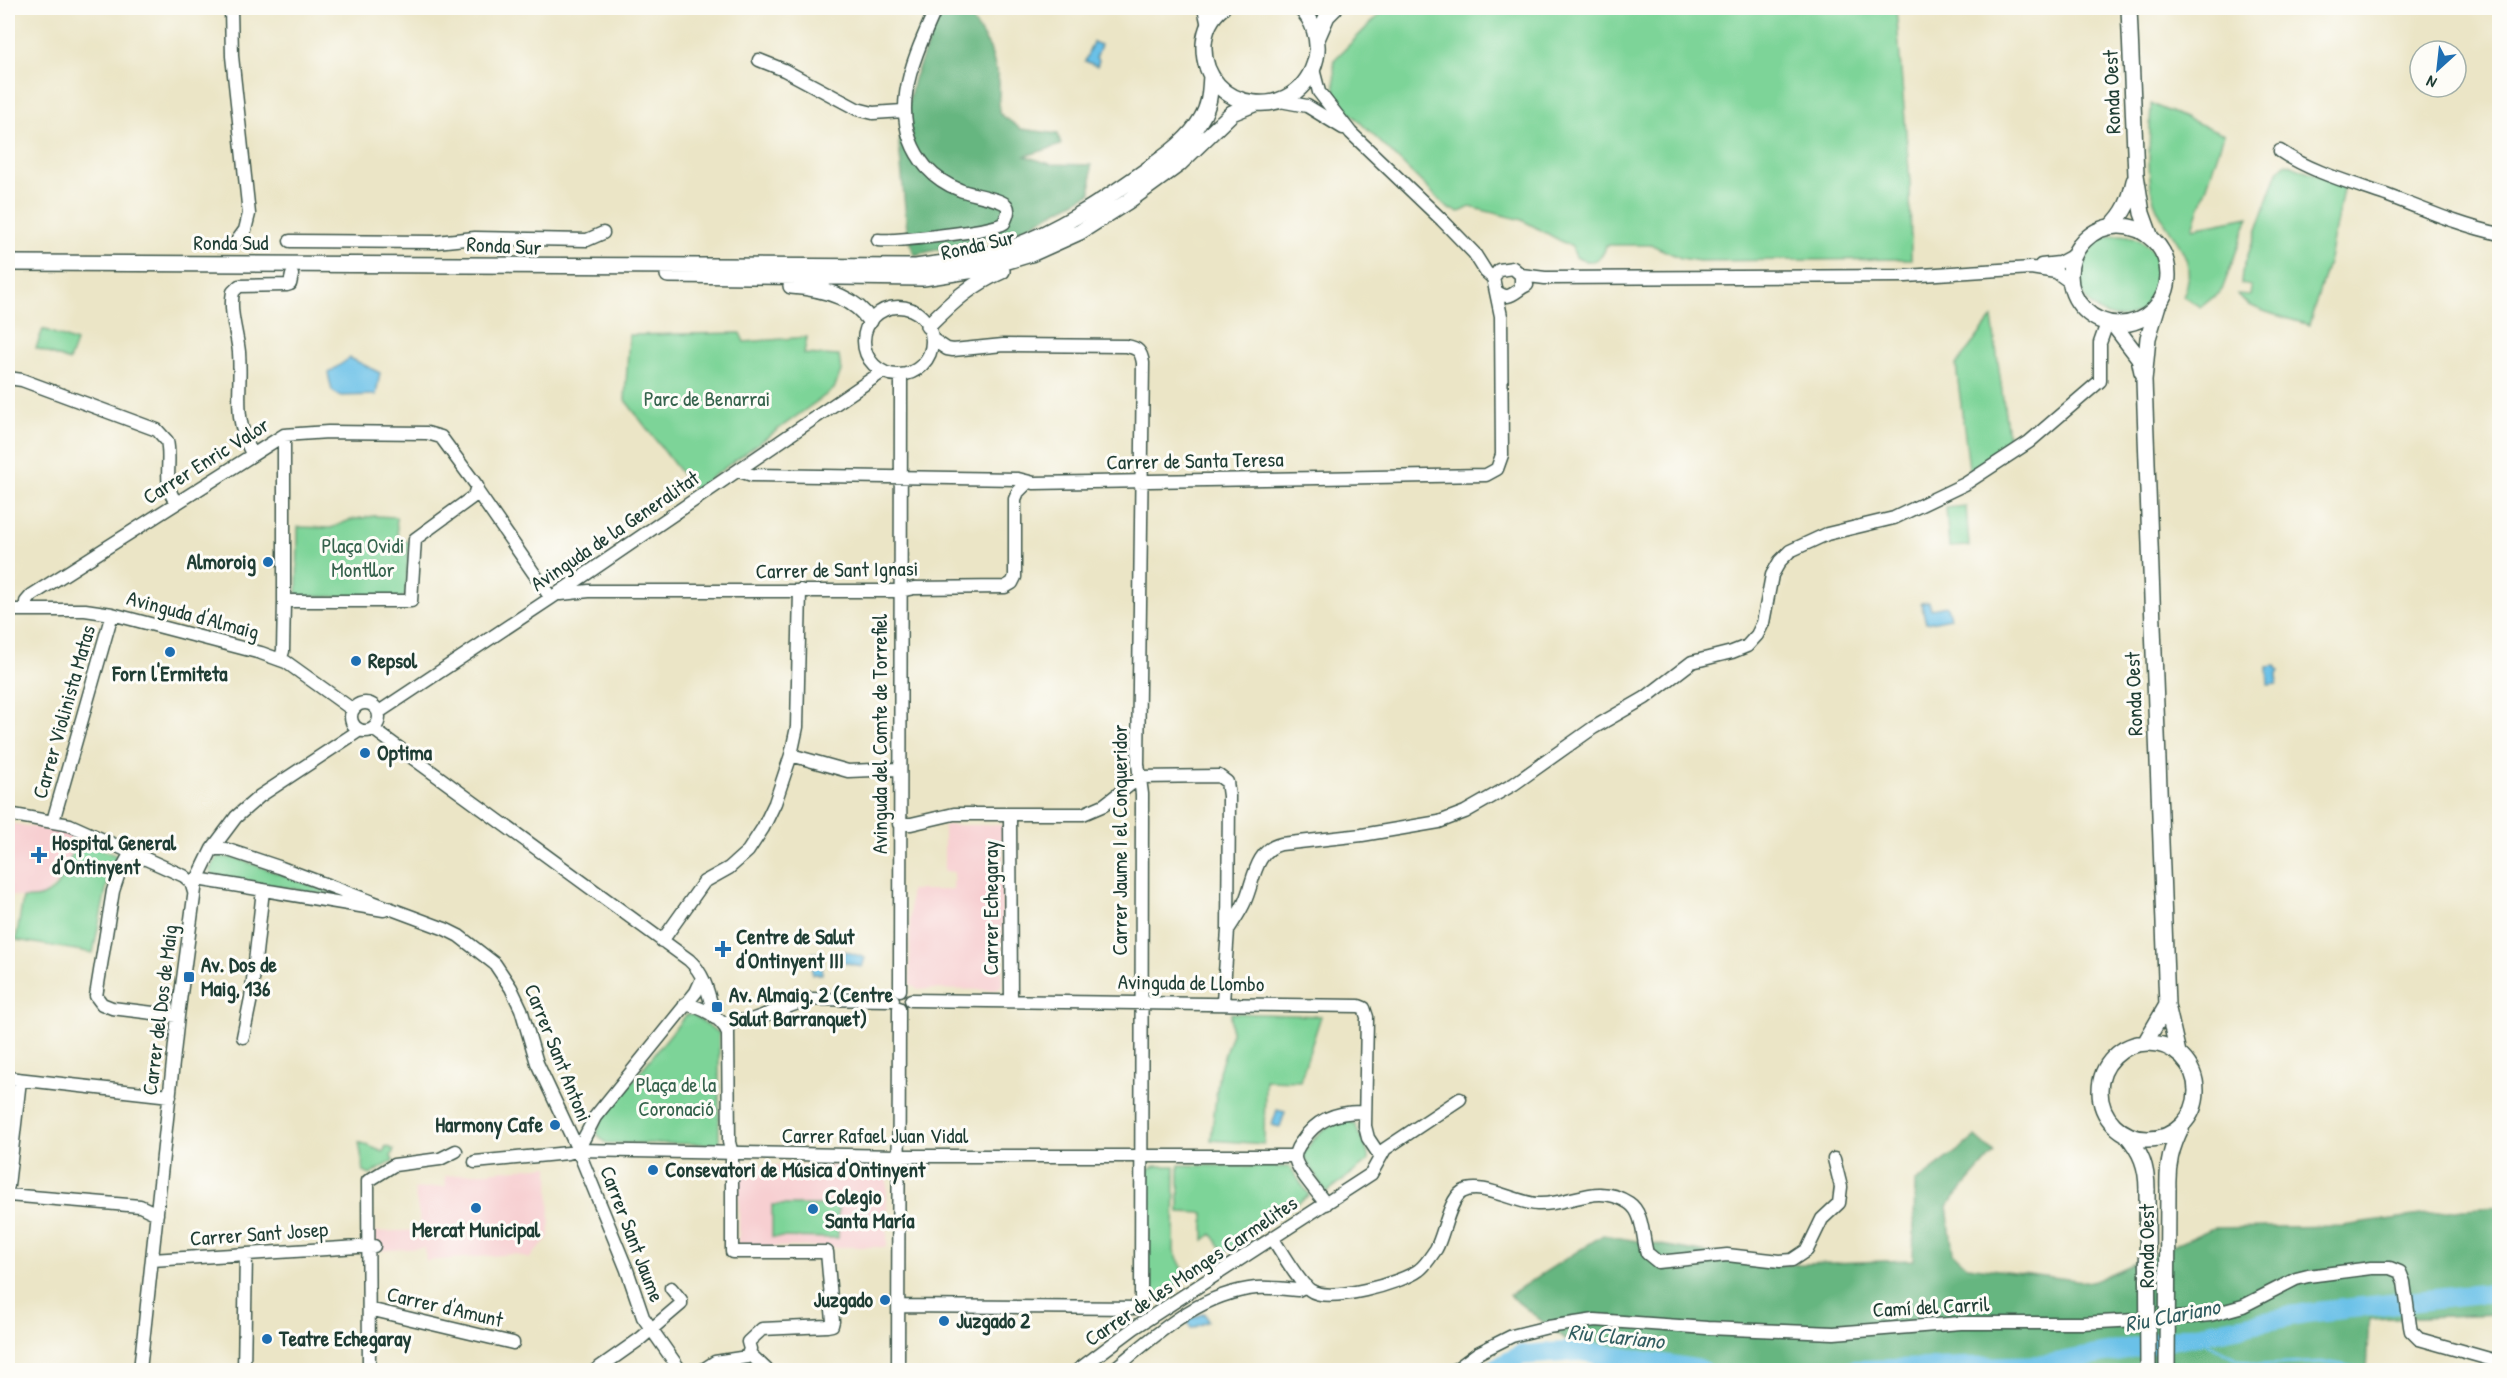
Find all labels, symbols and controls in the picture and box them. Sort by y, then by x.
north arrow [2408,39,2468,99]
street label: Ronda Oest [2096,49,2127,135]
text: N [2422,70,2440,94]
street label: Ronda Sur [938,222,1018,267]
street label: Ronda Sud [194,228,268,257]
street label: Ronda Sur [466,229,542,262]
park label: Parc de Benarrai [644,384,770,413]
street label: Carrer Enric Valor [137,410,274,511]
street label: Carrer de Santa Teresa [1106,444,1284,477]
street label: Avinguda de la Generalitat [525,463,705,598]
park label: Plaça Ovidi Montllor [322,531,404,584]
place label: Almoroig [187,547,256,577]
street label: Carrer de Sant Ignasi [755,554,919,585]
marker: Almoroig [261,555,275,569]
street label: Avinguda d'Almaig [124,583,263,646]
street label: Avinguda del Comte de Torrefiel [865,614,894,854]
street label: Carrer Violinista Matas [25,622,102,802]
marker: Forn l'Ermiteta [163,645,177,659]
place label: Repsol [368,646,417,676]
street label: Ronda Oest [2118,651,2149,737]
marker: Repsol [349,654,363,668]
place label: Forn l'Ermiteta [111,659,228,688]
street label: Carrer Jaume I el Conqueridor [1105,724,1134,956]
place label: Optima [377,738,433,768]
marker: Optima [358,746,372,760]
place label: Hospital General d'Ontinyent [52,828,177,882]
street label: Carrer Echegaray [976,841,1005,975]
marker: Hospital General d'Ontinyent [30,846,48,864]
place label: Centre de Salut d'Ontinyent III [736,922,855,976]
street label: Carrer del Dos de Maig [135,923,184,1097]
marker: Centre de Salut d'Ontinyent III [714,940,732,958]
place label: Av. Dos de Maig, 136 [201,950,278,1004]
street label: Avinguda de Llombo [1118,967,1264,998]
marker: Av. Dos de Maig, 136 [182,970,196,984]
street label: Carrer Sant Antoni [518,980,599,1126]
place label: Av. Almaig, 2 (Centre Salut Barranquet) [729,980,894,1034]
marker: Av. Almaig, 2 (Centre Salut Barranquet) [710,1000,724,1014]
park label: Plaça de la Coronació [636,1070,716,1123]
place label: Harmony Cafe [435,1110,544,1140]
marker: Harmony Cafe [548,1118,562,1132]
street label: Carrer Rafael Juan Vidal [782,1121,969,1150]
place label: Consevatori de Música d'Ontinyent [665,1155,926,1185]
street label: Carrer Sant Jaume [593,1162,672,1306]
marker: Consevatori de Música d'Ontinyent [646,1163,660,1177]
place label: Colegio Santa María [825,1182,915,1235]
street label: Carrer de les Monges Carmelites [1079,1188,1303,1353]
marker: Mercat Municipal [469,1201,483,1215]
marker: Colegio Santa María [806,1202,820,1216]
street label: Ronda Oest [2132,1203,2161,1288]
street label: Carrer Sant Josep [189,1214,329,1253]
place label: Mercat Municipal [412,1215,540,1245]
street label: Carrer d'Amunt [384,1279,507,1334]
place label: Juzgado [814,1285,874,1315]
street label: Camí del Carril [1872,1289,1990,1324]
water label: Riu Clariano [2122,1291,2224,1339]
marker: Juzgado [878,1293,892,1307]
place label: Juzgado 2 [956,1306,1030,1336]
marker: Juzgado 2 [937,1314,951,1328]
water label: Riu Clariano [1567,1316,1667,1356]
place label: Teatre Echegaray [278,1324,411,1354]
marker: Teatre Echegaray [260,1332,274,1346]

